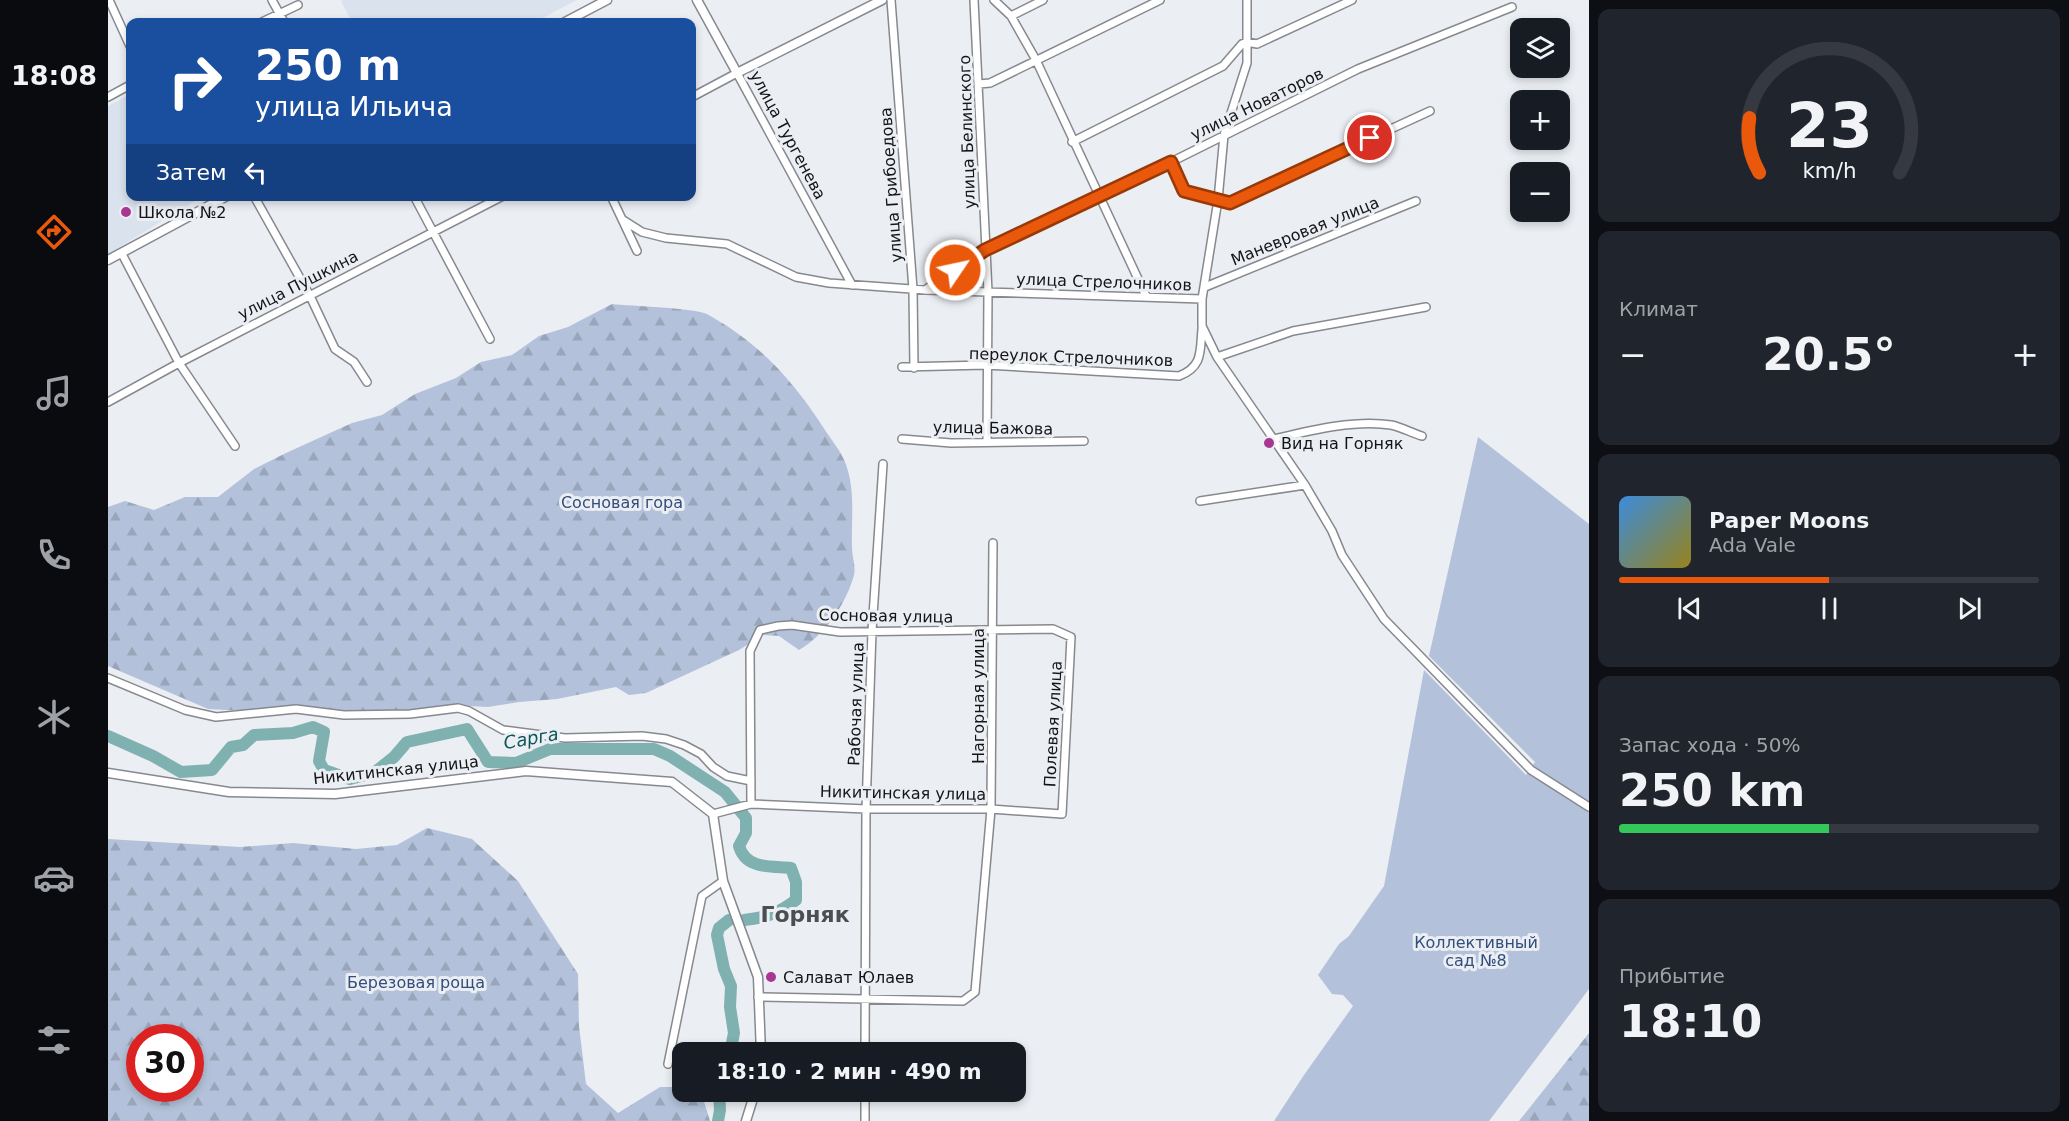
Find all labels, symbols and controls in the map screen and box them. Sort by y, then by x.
map controls [1510,18,1570,222]
button: layers [1510,18,1570,78]
text: 250 m [255,41,401,90]
icon: right [156,42,234,120]
street label: улица Белинского [955,55,979,209]
text: 18:08 [11,60,97,91]
street label: улица Новаторов [1187,64,1327,144]
street label: улица Тургенева [746,67,830,203]
text: 23 [1786,89,1872,162]
button: + [1510,90,1570,150]
text: улица Ильича [255,91,453,122]
street label: улица Грибоедова [876,107,906,263]
pin [1344,112,1395,163]
icon: arrive [1353,121,1386,154]
icon: left [239,156,272,189]
text: km/h [1802,158,1856,183]
text: Затем [156,160,227,185]
button: − [1510,162,1570,222]
street label: Маневровая улица [1228,193,1382,269]
place label: Школа №2 [138,203,227,222]
marker: Школа №2 [119,205,133,219]
icon: directions [33,211,75,253]
position arrow [923,238,987,302]
street label: улица Пушкина [235,246,361,324]
street label: улица Стрелочников [1016,269,1192,295]
text: Климат [1619,297,1698,321]
text: 20.5° [1762,328,1896,381]
text: − [1619,335,1647,374]
text: + [2011,335,2039,374]
street label: переулок Стрелочников [969,344,1173,370]
icon: music [33,372,75,414]
street label: улица Бажова [933,417,1053,439]
place label: Вид на Горняк [1281,434,1404,453]
marker: Вид на Горняк [1262,436,1276,450]
park label: Сосновая гора [561,493,683,512]
text: Paper Moons [1709,508,1869,533]
text: Ada Vale [1709,533,1796,557]
icon: phone [33,534,75,576]
icon: previous [1673,592,1706,625]
icon: pause [1813,592,1846,625]
icon: next [1953,592,1986,625]
street label: Сосновая улица [818,605,954,627]
street label: Нагорная улица [969,628,988,764]
street label: Рабочая улица [844,642,868,766]
street label: Полевая улица [1040,660,1066,788]
icon: climate [33,696,75,738]
water label: Сарга [502,723,560,753]
text: Запас хода · 50% [1619,733,1800,757]
street label: Никитинская улица [312,752,480,788]
text: 250 km [1619,764,1805,817]
street label: Никитинская улица [820,782,986,804]
icon: car [33,857,75,899]
district label: Горняк [760,902,850,927]
park label: Коллективный сад №8 [1414,933,1538,970]
text: Прибытие [1619,964,1725,988]
place label: Салават Юлаев [783,968,914,987]
marker: Салават Юлаев [764,970,778,984]
park label: Березовая роща [347,973,485,992]
text: 18:10 [1619,995,1762,1048]
icon: filters [33,1019,75,1061]
speed limit sign: 30 [126,1024,204,1102]
text: 18:10 · 2 мин · 490 m [716,1059,982,1084]

